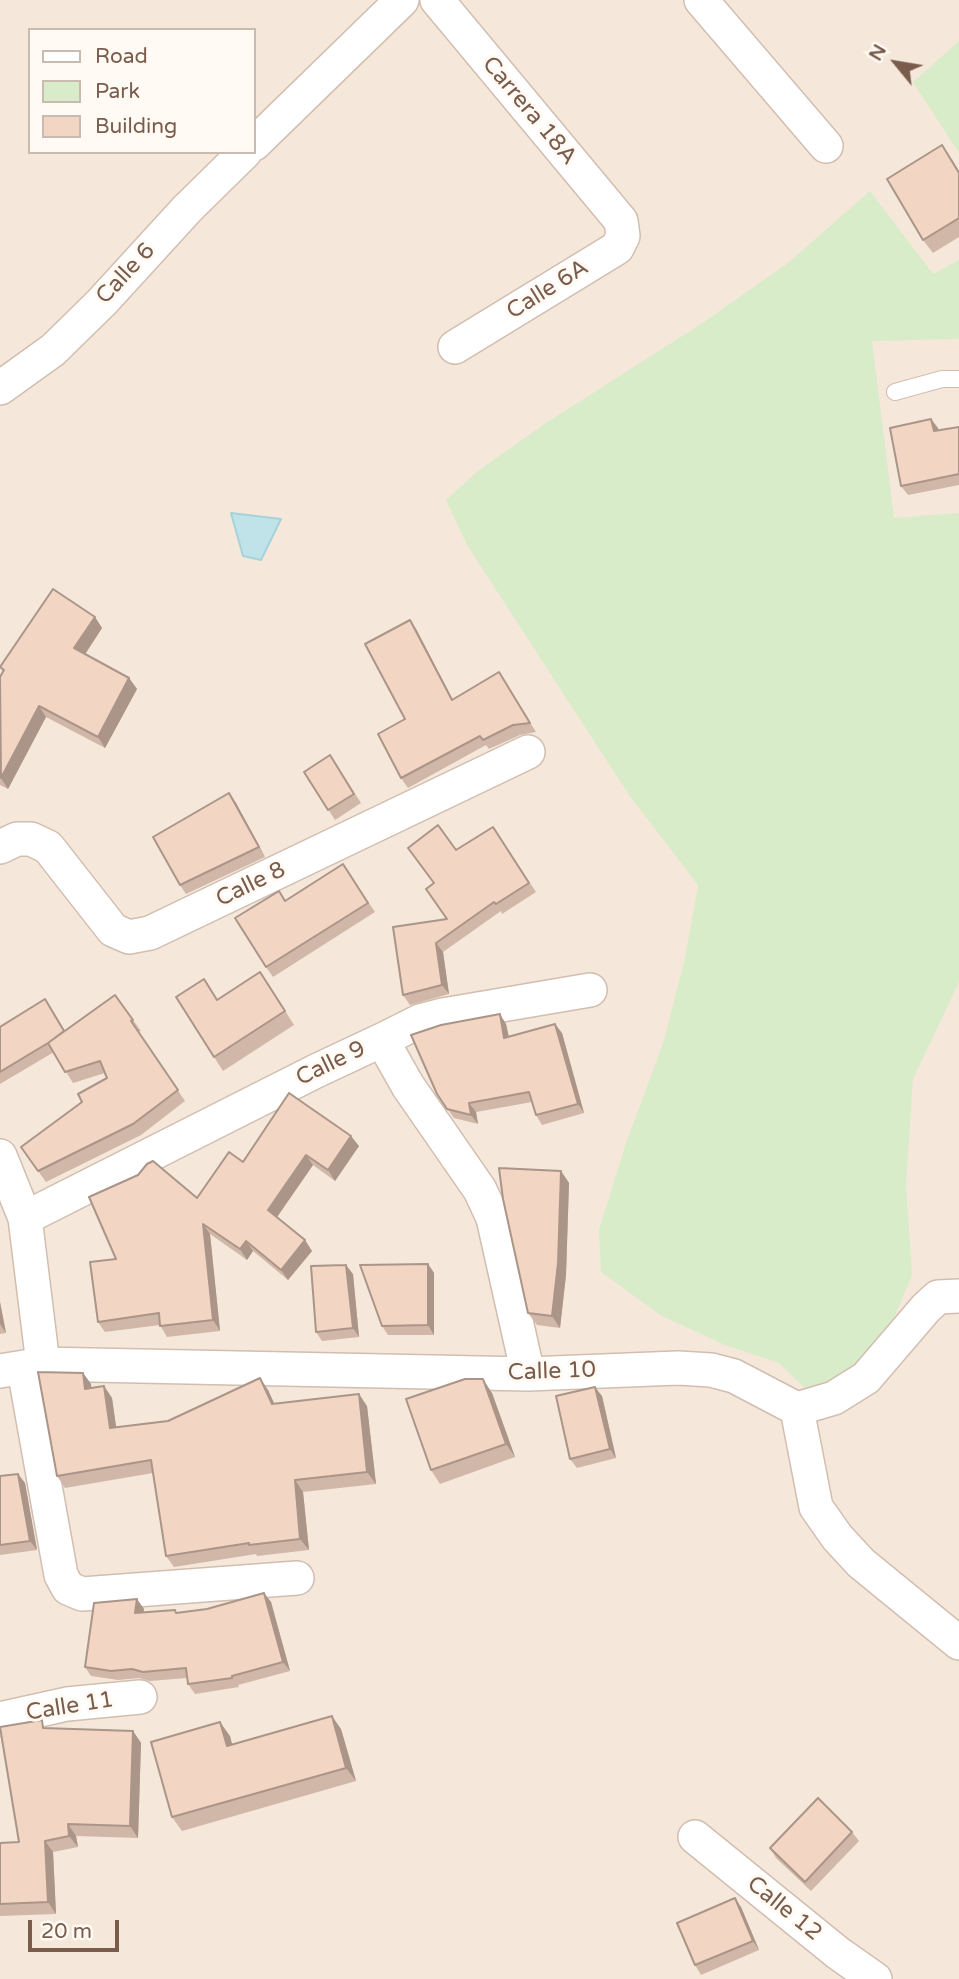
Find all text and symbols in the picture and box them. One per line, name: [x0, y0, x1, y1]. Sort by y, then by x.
legend: [28, 28, 256, 154]
north arrow: [861, 28, 931, 98]
text: N: [864, 40, 891, 65]
text: Road: [95, 44, 148, 69]
street label: Carrera 18A: [476, 51, 582, 171]
text: Park: [95, 79, 140, 104]
text: Building: [95, 114, 177, 139]
street label: Calle 6: [91, 238, 161, 310]
street label: Calle 6A: [502, 254, 594, 326]
street label: Calle 8: [212, 856, 290, 914]
street label: Calle 9: [292, 1035, 370, 1093]
street label: Calle 10: [507, 1357, 597, 1387]
street label: Calle 11: [24, 1686, 116, 1728]
street label: Calle 12: [741, 1871, 827, 1947]
scale bar: [32, 1906, 122, 1950]
text: 20 m: [41, 1919, 92, 1944]

